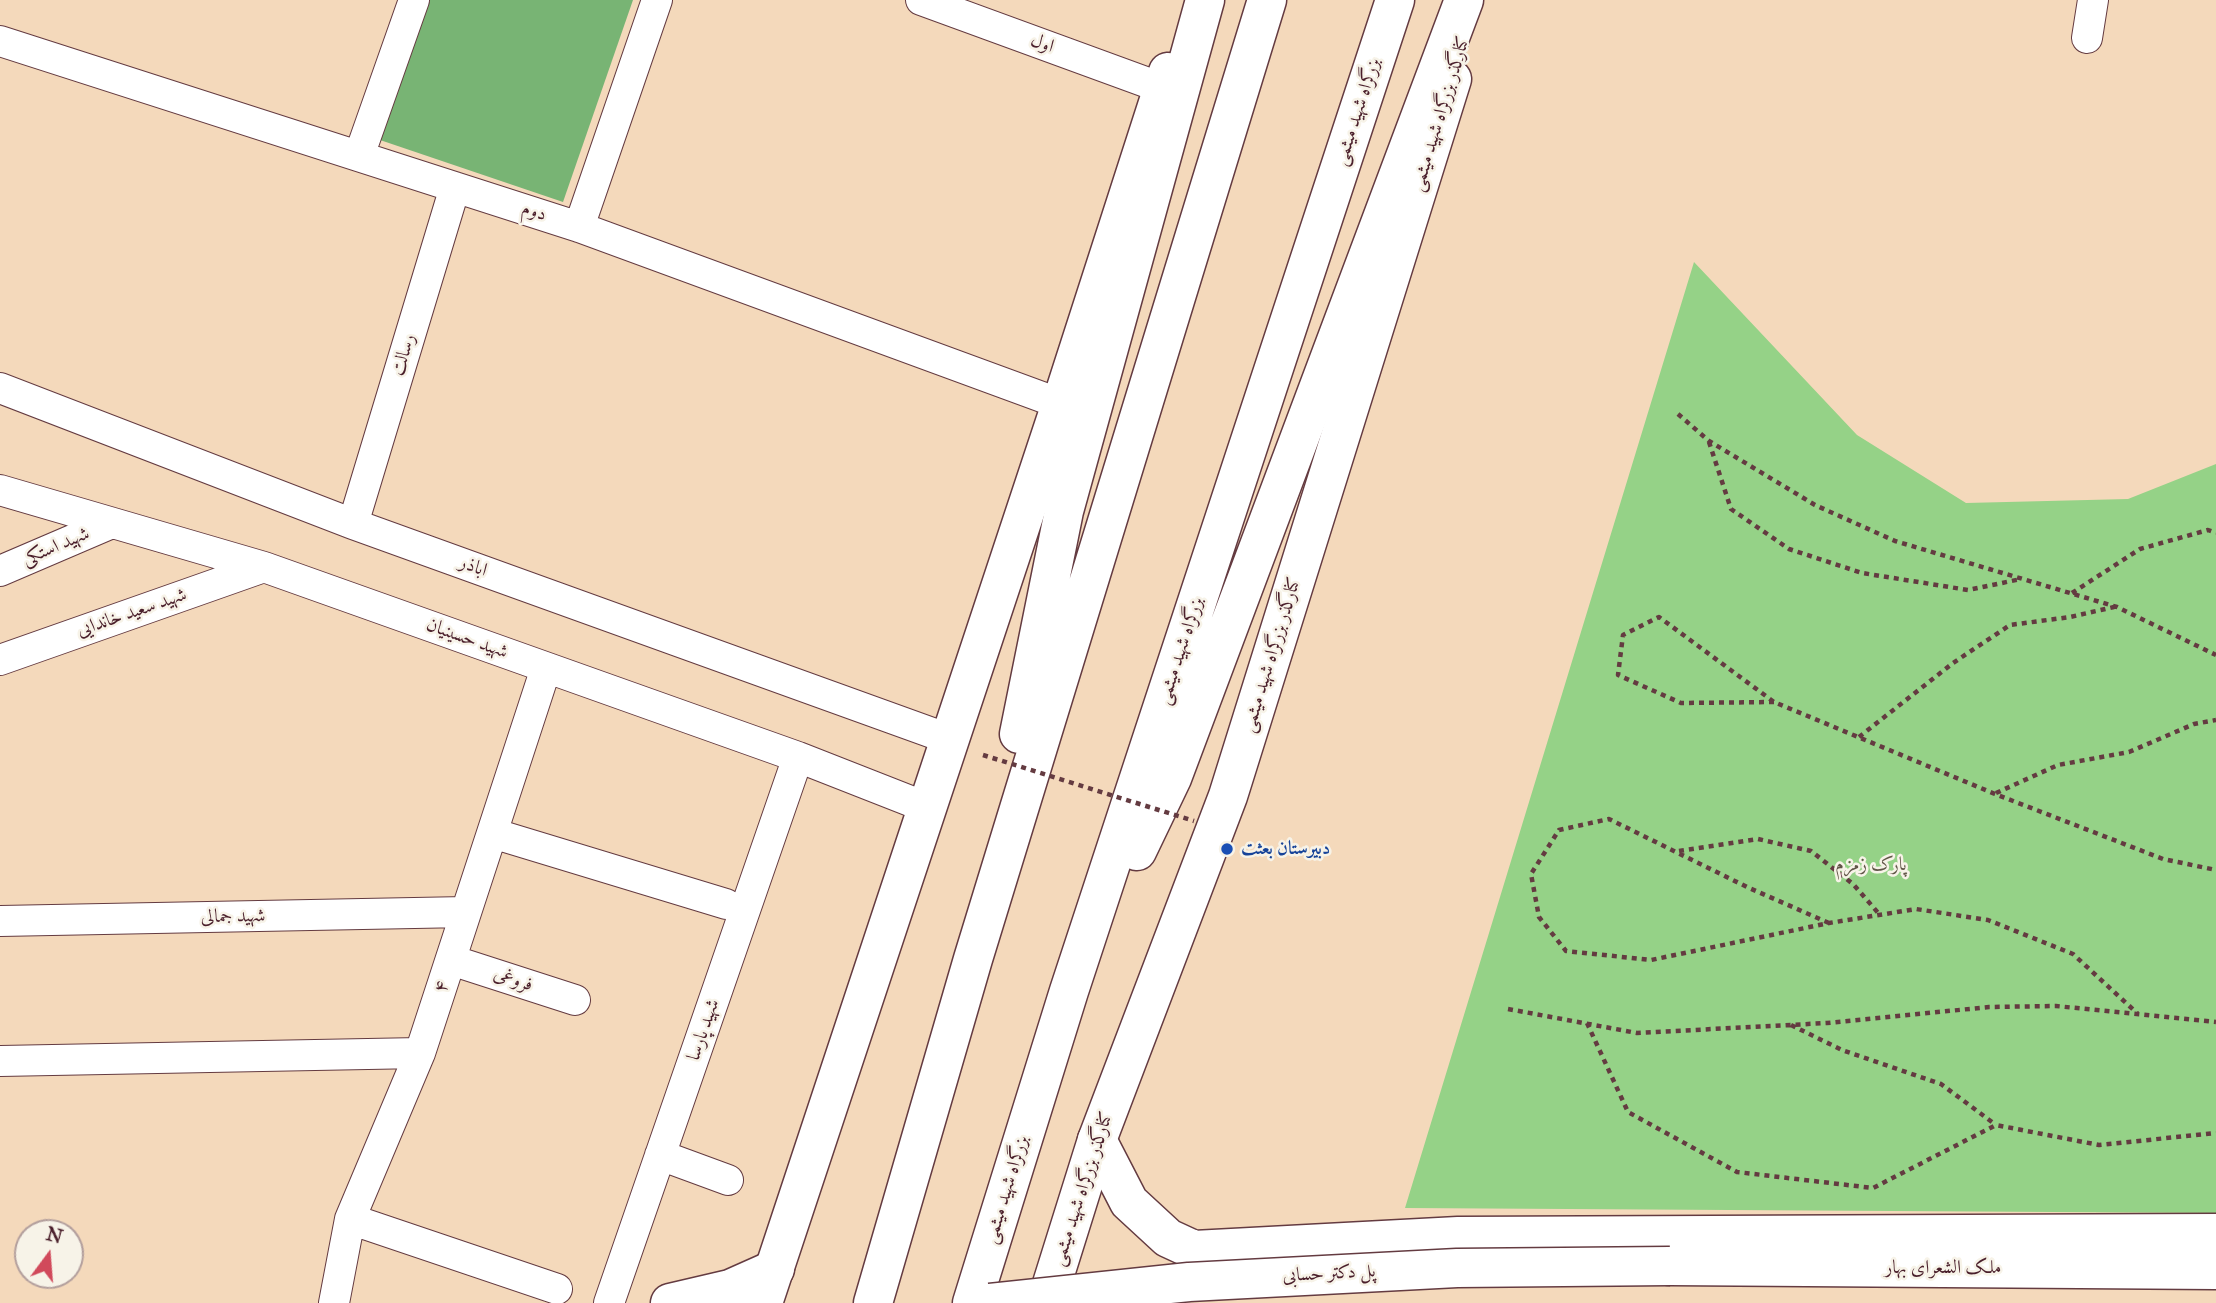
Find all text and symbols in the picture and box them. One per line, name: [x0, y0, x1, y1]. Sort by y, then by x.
street label: اول: [1027, 29, 1057, 59]
street label: کنارگذر بزرگراه شهید میثمی: [1407, 34, 1475, 194]
street label: بزرگراه شهید میثمی: [1330, 55, 1386, 169]
street label: دوم: [519, 197, 549, 227]
street label: رسالت: [387, 331, 421, 379]
street label: شهید استکی: [19, 523, 93, 571]
street label: اباذر: [456, 551, 490, 583]
street label: کنارگذر بزرگراه شهید میثمی: [1238, 575, 1306, 735]
street label: شهید سعید خاندایی: [74, 584, 190, 642]
street label: بزرگراه شهید میثمی: [1153, 594, 1209, 708]
street label: شهید حسینیان: [423, 614, 511, 664]
place label: دبیرستان بعثت: [1241, 838, 1330, 860]
marker: دبیرستان بعثت: [1219, 841, 1235, 857]
park label: پارک زمزم: [1835, 854, 1907, 876]
street label: شهید جمالی: [200, 905, 266, 929]
street label: فروغی: [490, 963, 536, 997]
street label: ۴: [429, 978, 455, 996]
street label: شهید پارسا: [683, 996, 725, 1064]
street label: کنارگذر بزرگراه شهید میثمی: [1047, 1109, 1119, 1269]
street label: بزرگراه شهید میثمی: [980, 1133, 1034, 1247]
north arrow: [14, 1219, 84, 1289]
text: N: [43, 1222, 65, 1249]
street label: ملک الشعرای بهار: [1885, 1257, 2001, 1279]
street label: پل دکتر حسابی: [1282, 1260, 1376, 1288]

